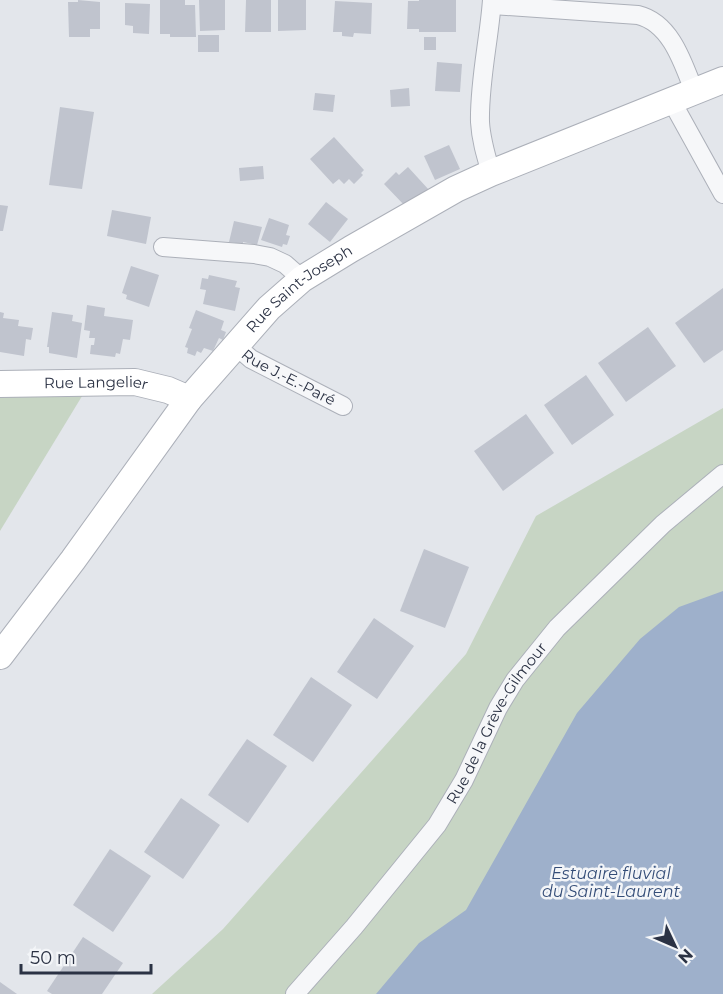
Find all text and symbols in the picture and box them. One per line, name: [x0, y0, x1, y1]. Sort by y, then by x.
street label: Rue Saint-Joseph: [242, 240, 356, 336]
street label: Rue J.-E.-Paré: [238, 345, 339, 410]
street label: Rue Langelier: [44, 372, 150, 394]
street label: Rue de la Grève-Gilmour: [442, 638, 551, 807]
water label: Estuaire fluvial du Saint-Laurent: [542, 864, 681, 901]
north arrow: [645, 916, 705, 976]
scale bar: [21, 937, 152, 975]
text: N: [674, 945, 697, 967]
text: 50 m: [30, 947, 76, 969]

